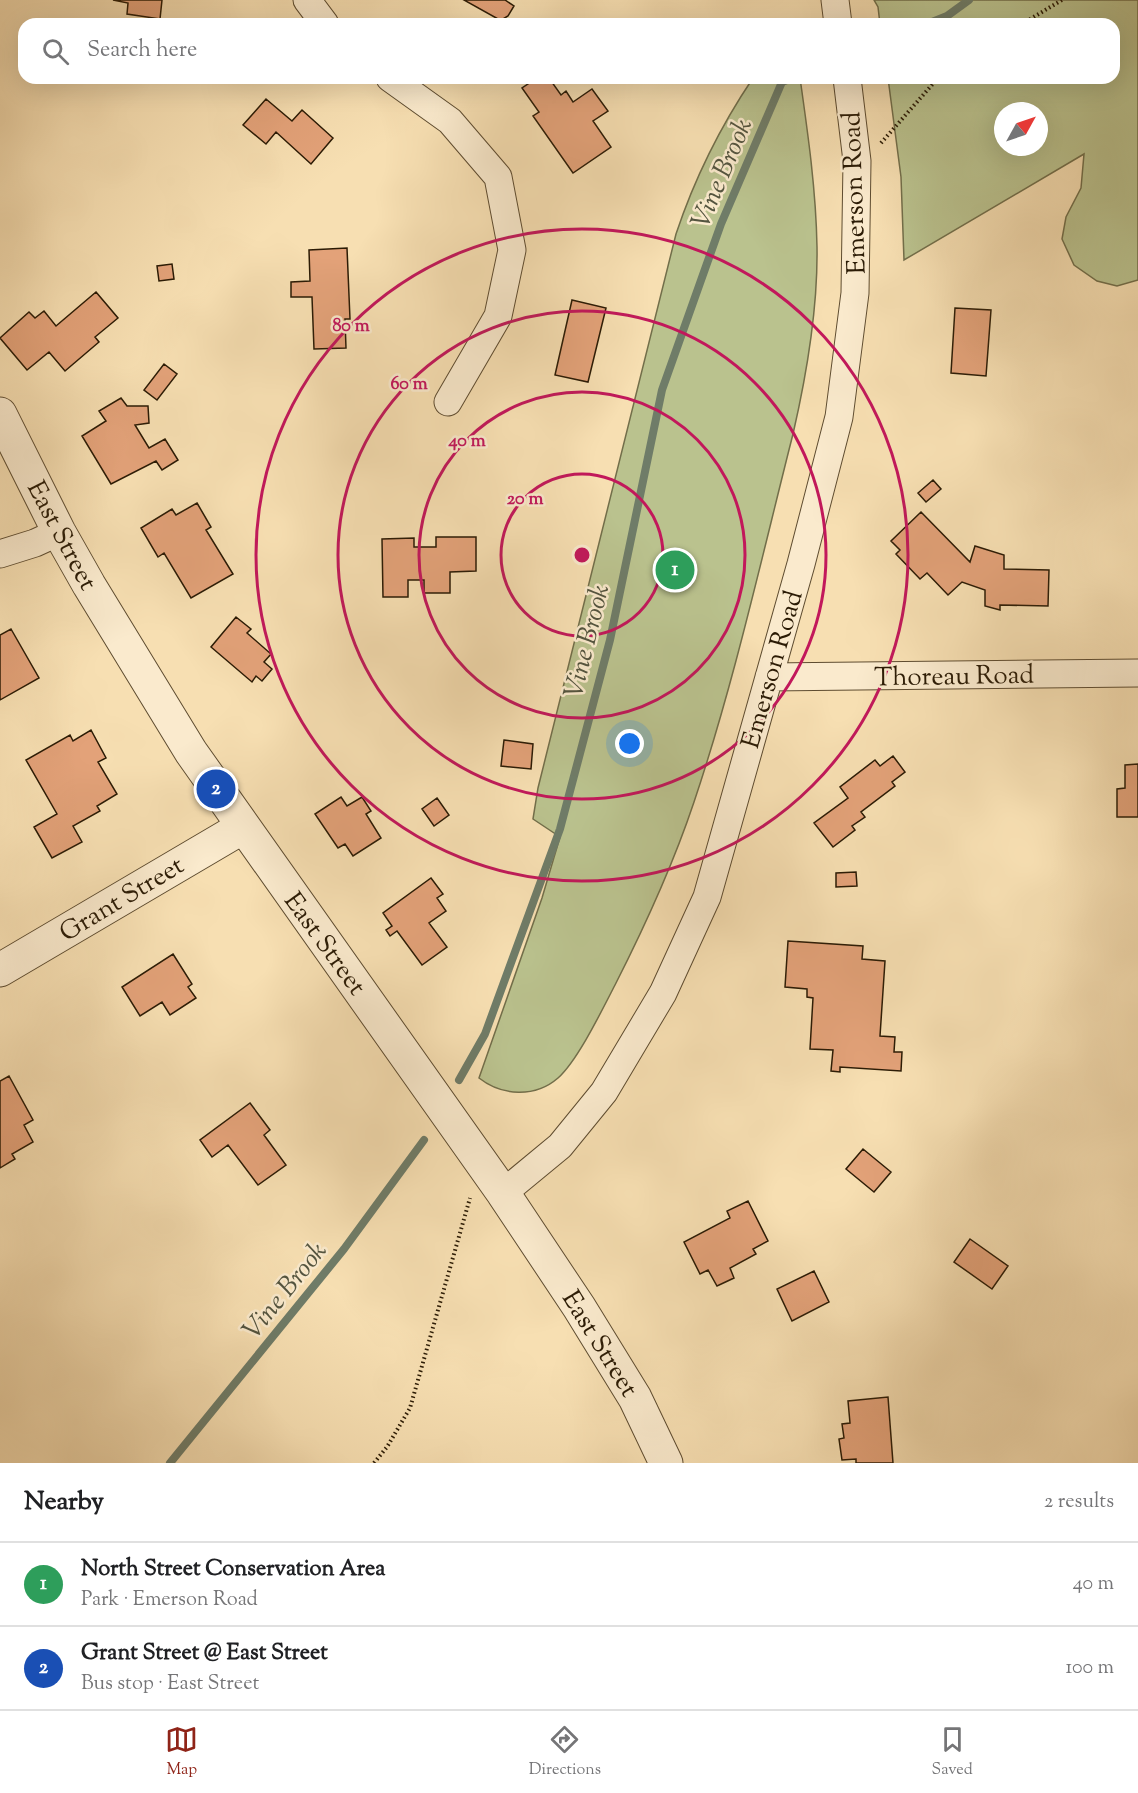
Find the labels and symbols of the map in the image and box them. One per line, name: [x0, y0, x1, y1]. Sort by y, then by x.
north arrow: [994, 102, 1048, 156]
street label: Emerson Road: [834, 111, 877, 275]
water label: Vine Brook: [683, 113, 764, 235]
text: 80 m: [332, 314, 370, 340]
text: 60 m: [390, 372, 428, 398]
text: 40 m: [447, 429, 486, 455]
street label: East Street: [16, 475, 105, 598]
text: 20 m: [507, 487, 543, 513]
centre of rings: [572, 545, 592, 565]
pin: 1: [656, 548, 694, 592]
water label: Vine Brook: [555, 581, 621, 703]
street label: Emerson Road: [733, 586, 814, 753]
street label: Thoreau Road: [874, 658, 1035, 697]
your location: [615, 729, 644, 758]
pin: 2: [196, 766, 236, 812]
street label: Grant Street: [53, 848, 192, 952]
street label: East Street: [274, 885, 374, 1004]
water label: Vine Brook: [234, 1234, 338, 1349]
street label: East Street: [552, 1284, 646, 1405]

